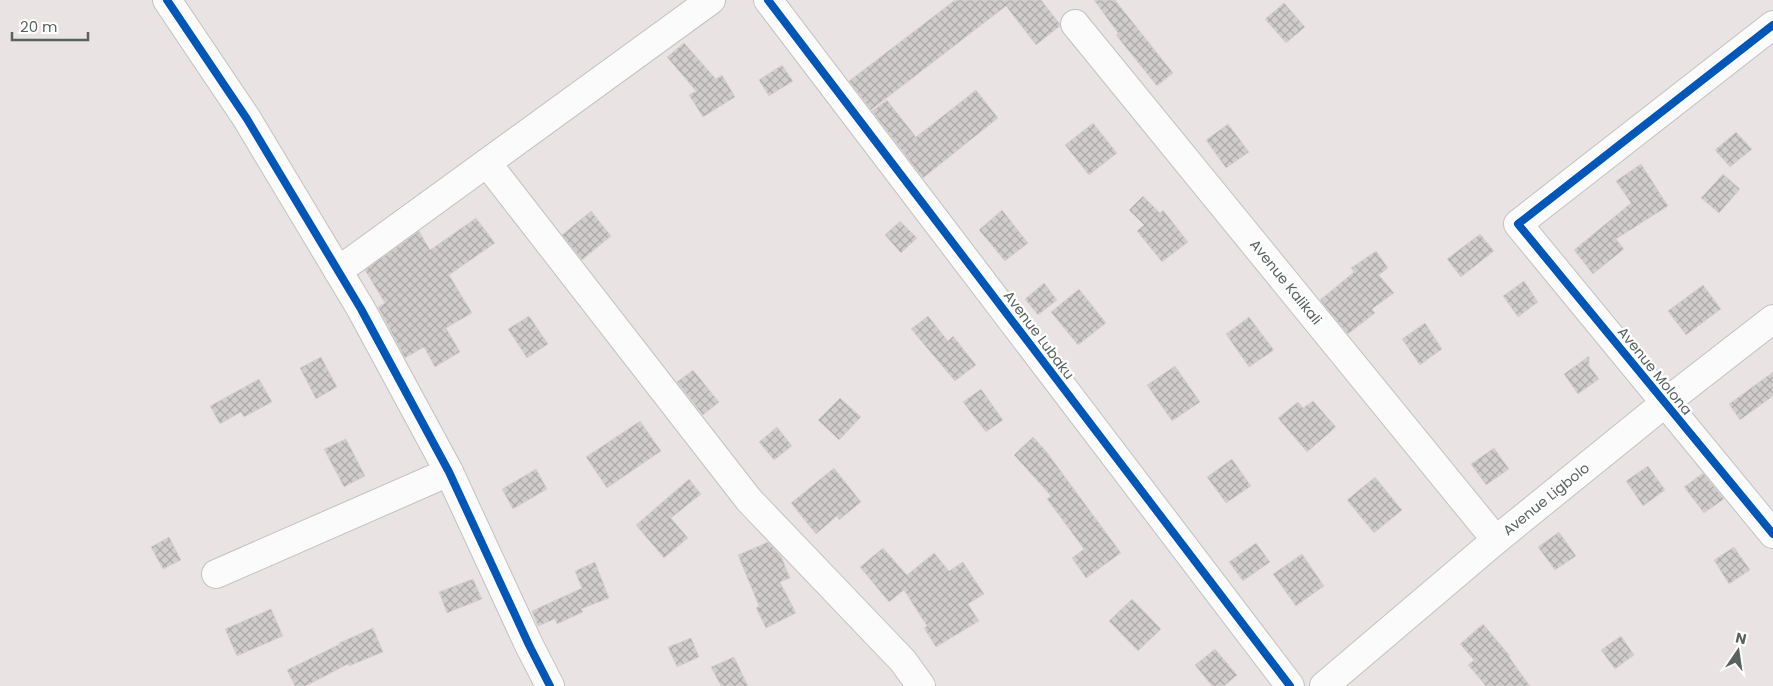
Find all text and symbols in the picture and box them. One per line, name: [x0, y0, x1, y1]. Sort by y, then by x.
scale bar: [12, 10, 89, 42]
text: 20 m: [20, 16, 58, 37]
street label: Avenue Kalikali: [1245, 235, 1327, 329]
street label: Avenue Lubaku: [999, 286, 1079, 384]
street label: Avenue Molona: [1613, 323, 1697, 419]
street label: Avenue Ligbolo: [1498, 458, 1594, 540]
north arrow: [1713, 626, 1763, 676]
text: N: [1734, 627, 1748, 649]

